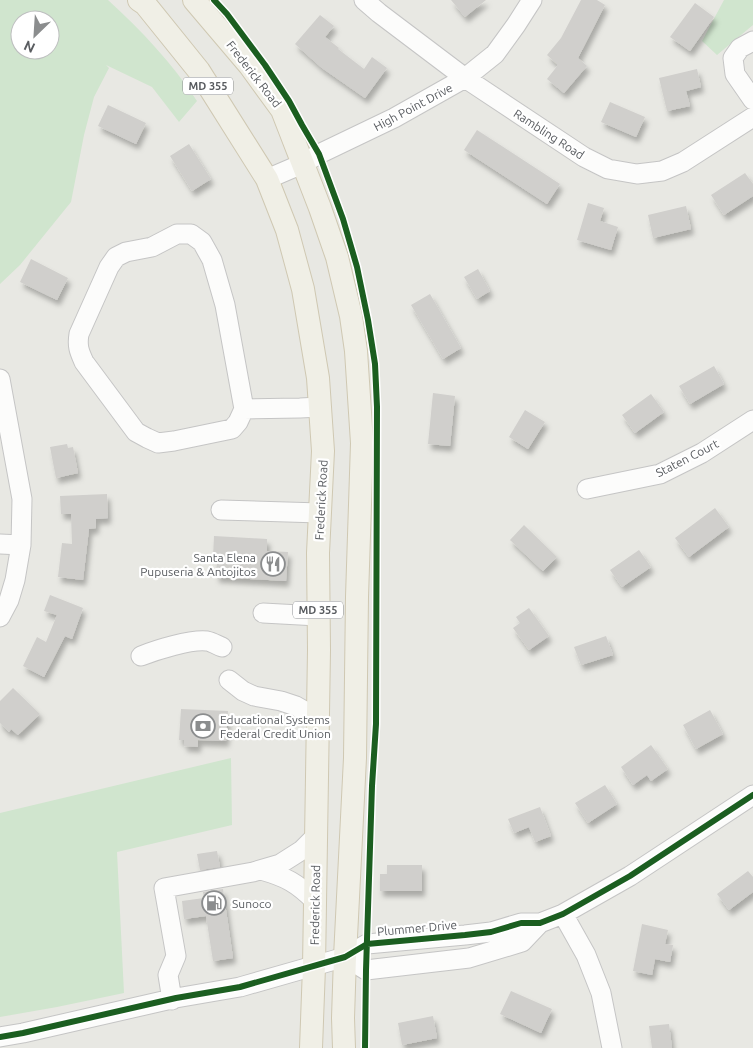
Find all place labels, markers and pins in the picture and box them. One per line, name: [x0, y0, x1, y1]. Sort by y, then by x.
place label: Santa Elena Pupuseria & Antojitos: [140, 551, 256, 578]
restaurant icon: Santa Elena Pupuseria & Antojitos: [260, 551, 286, 577]
bank icon: Educational Systems Federal Credit Union: [190, 713, 216, 739]
place label: Educational Systems Federal Credit Union: [220, 713, 331, 740]
fuel station icon: Sunoco: [201, 890, 227, 916]
place label: Sunoco: [232, 897, 272, 910]

